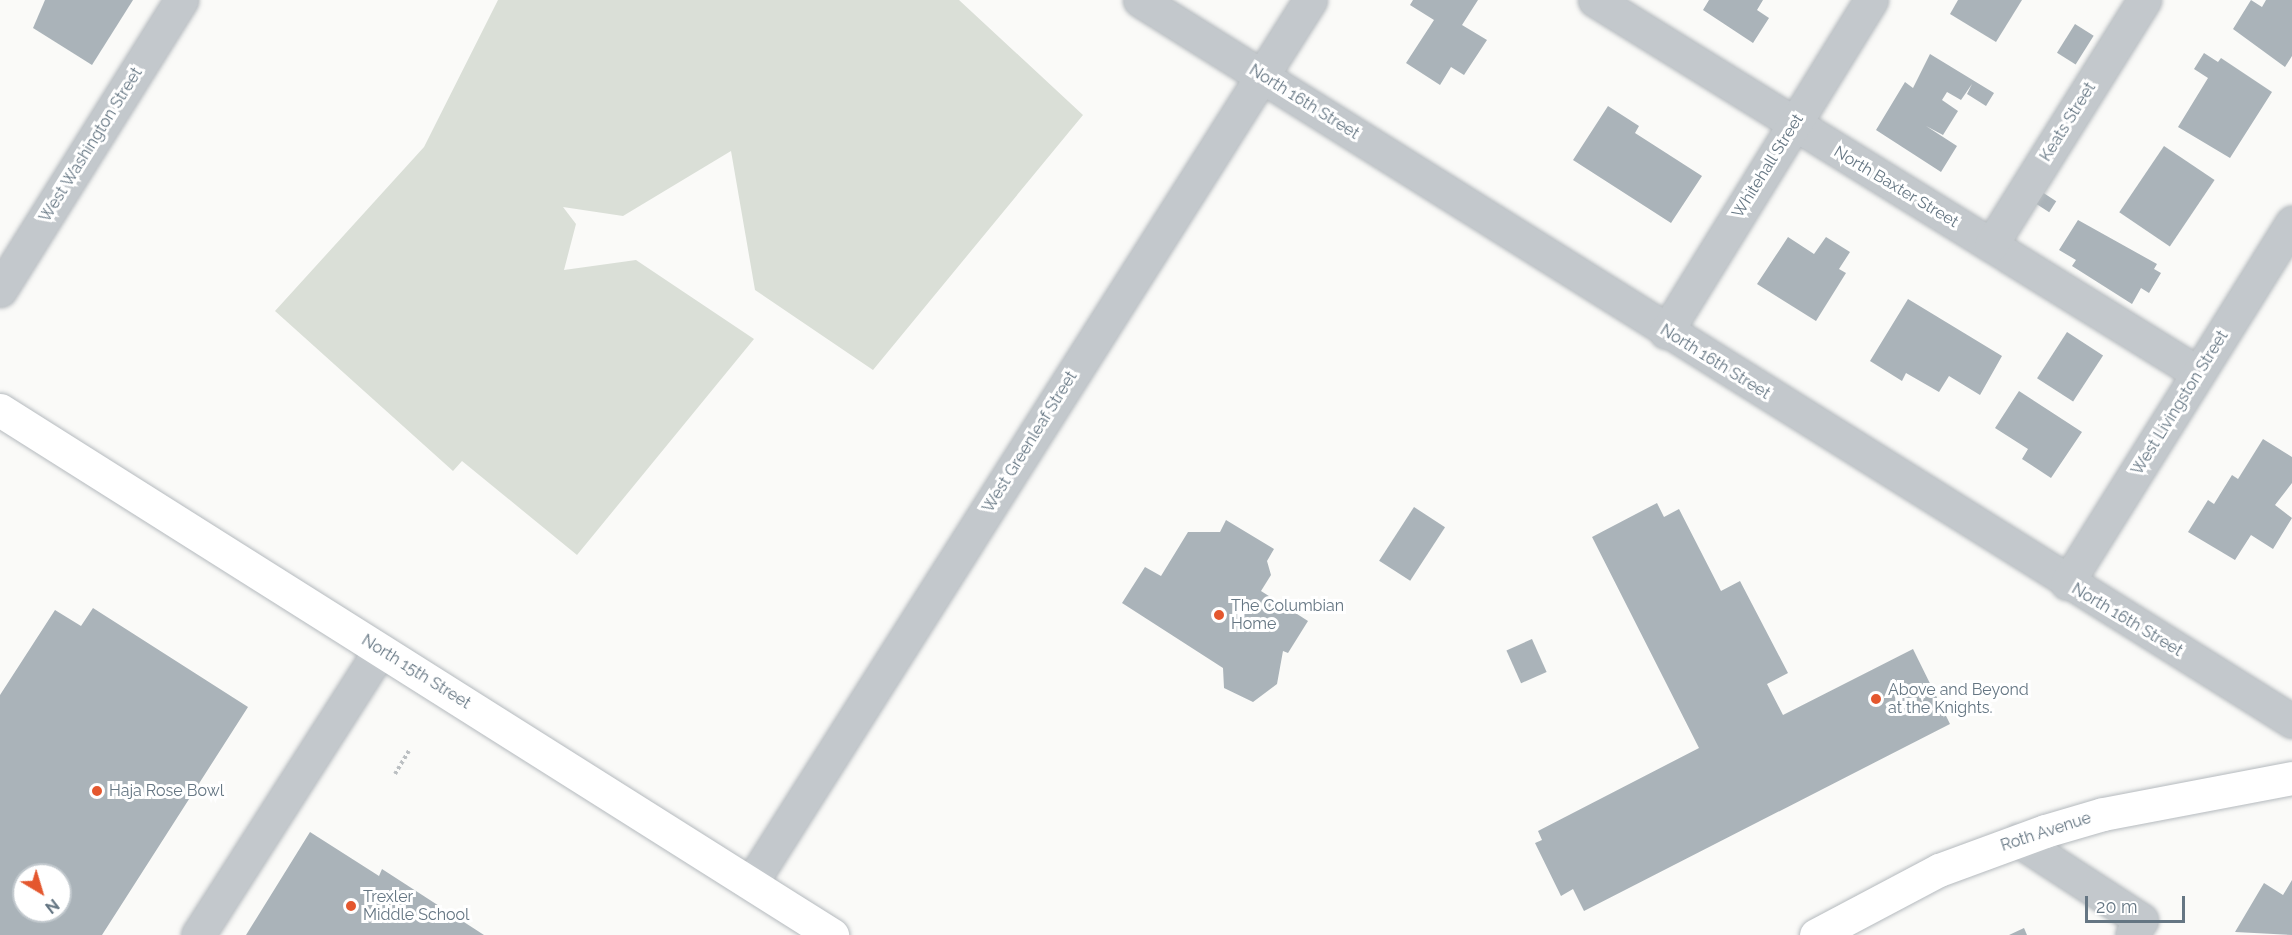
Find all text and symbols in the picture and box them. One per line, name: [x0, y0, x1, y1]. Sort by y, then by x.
street label: North 16th Street: [1246, 61, 1362, 143]
street label: West Washington Street: [35, 64, 147, 226]
street label: Keats Street: [2036, 79, 2100, 165]
street label: Whitehall Street: [1728, 110, 1808, 222]
street label: North Baxter Street: [1830, 142, 1962, 232]
street label: North 16th Street: [1657, 321, 1773, 403]
street label: West Livingston Street: [2128, 327, 2232, 479]
street label: West Greenleaf Street: [979, 368, 1081, 516]
street label: North 16th Street: [2068, 579, 2186, 661]
place label: The Columbian Home: [1231, 596, 1344, 634]
marker: The Columbian Home: [1212, 608, 1226, 622]
street label: North 15th Street: [358, 631, 474, 713]
place label: Above and Beyond at the Knights.: [1888, 680, 2029, 718]
marker: Above and Beyond at the Knights.: [1869, 692, 1883, 706]
place label: Haja Rose Bowl: [109, 781, 224, 801]
marker: Haja Rose Bowl: [90, 784, 104, 798]
street label: Roth Avenue: [1998, 808, 2094, 856]
north arrow: [12, 863, 72, 923]
scale bar: [2088, 884, 2188, 922]
place label: Trexler Middle School: [363, 887, 469, 925]
text: N: [41, 895, 63, 917]
text: 20 m: [2096, 896, 2138, 917]
marker: Trexler Middle School: [344, 899, 358, 913]

